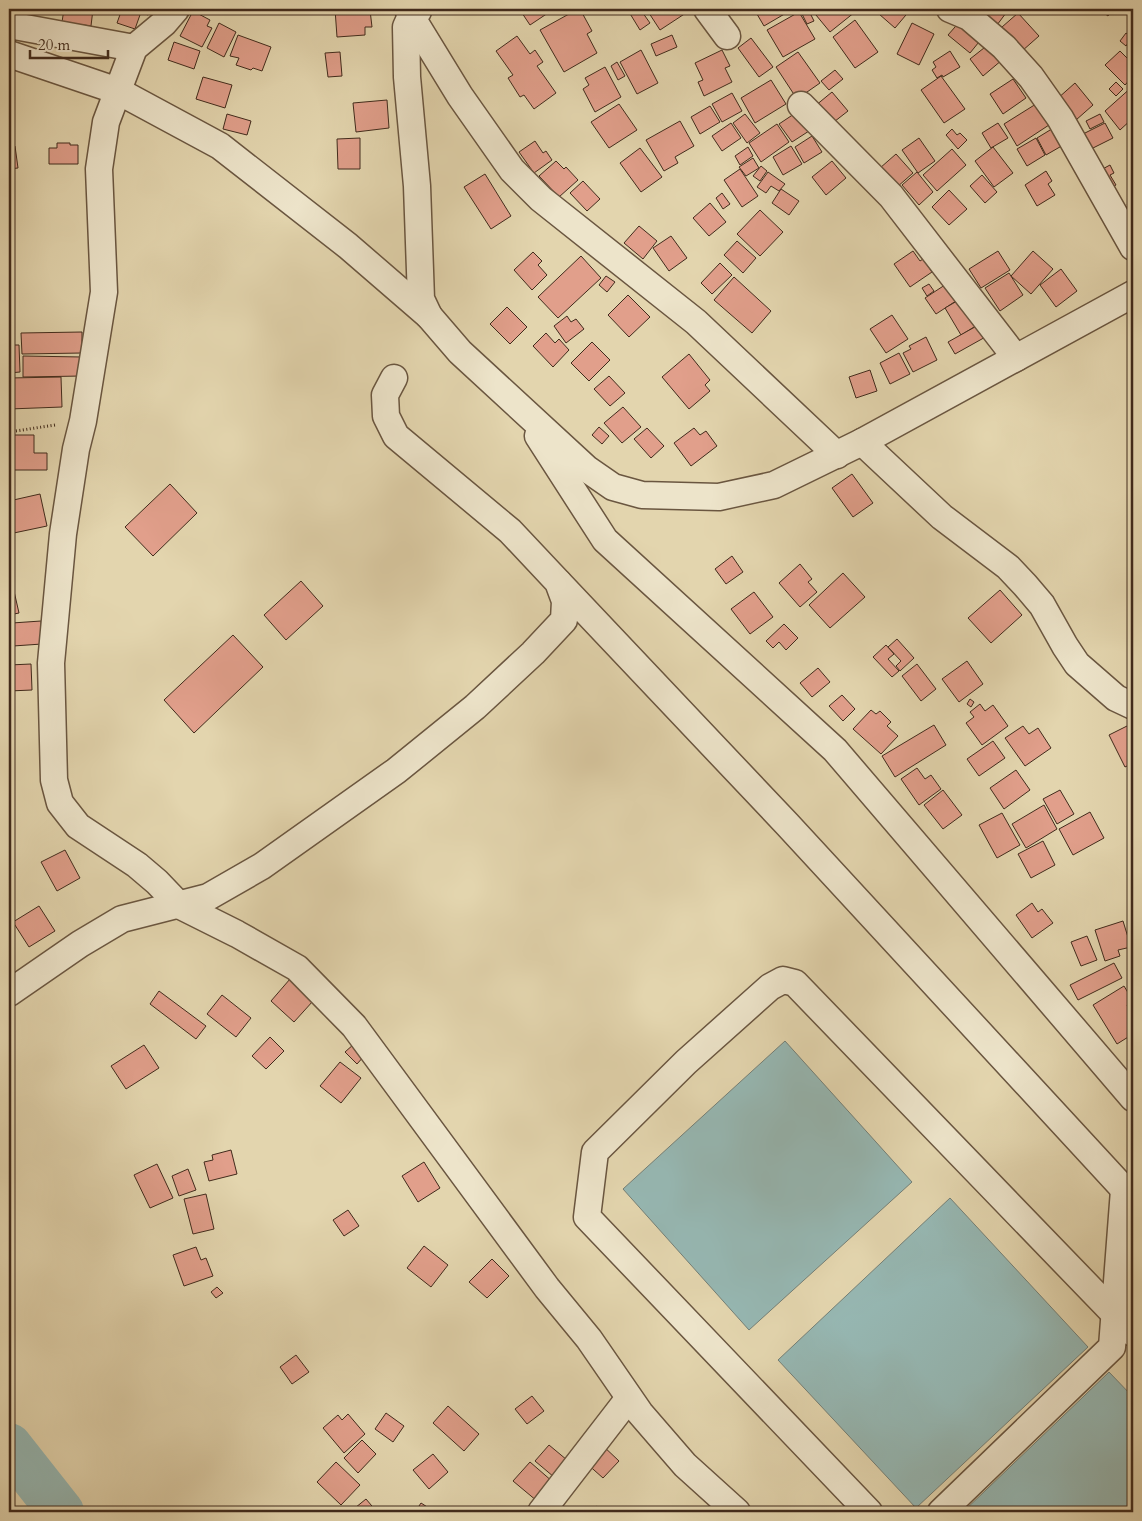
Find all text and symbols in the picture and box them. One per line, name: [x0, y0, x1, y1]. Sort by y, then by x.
scale bar: [30, 28, 108, 60]
text: 20 m: [38, 35, 70, 55]

